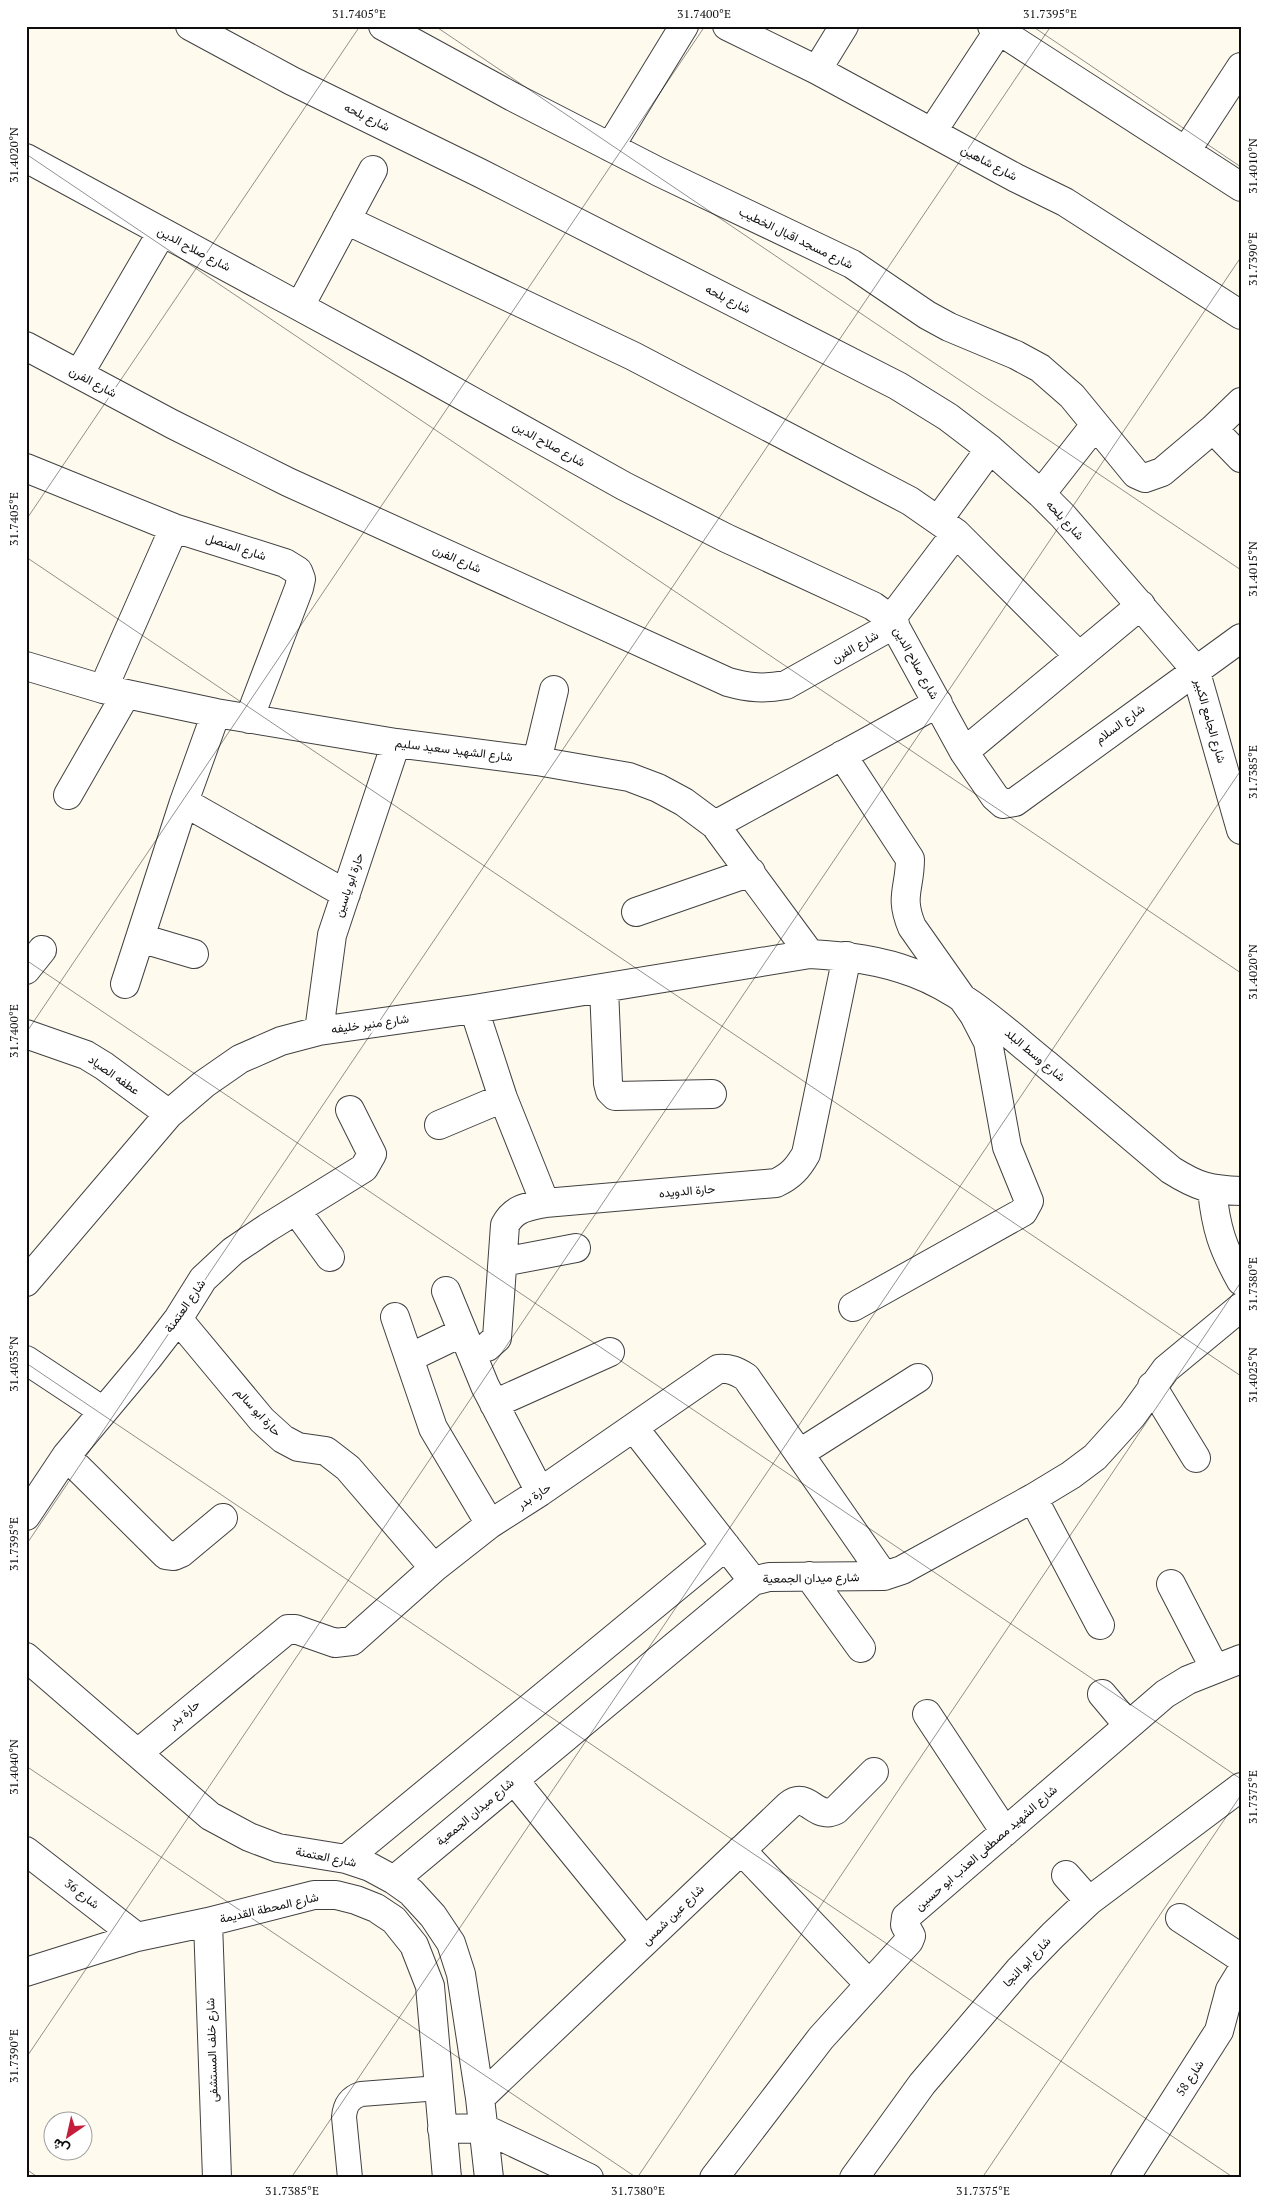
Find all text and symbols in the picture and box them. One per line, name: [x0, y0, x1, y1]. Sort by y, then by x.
text: 31.7405°E: [332, 6, 386, 21]
text: 31.7400°E: [677, 6, 731, 21]
text: 31.7395°E: [1023, 6, 1077, 21]
street label: شارع بلحه: [341, 99, 392, 136]
text: 31.4020°N: [6, 127, 21, 183]
text: 31.4010°N: [1245, 138, 1260, 194]
street label: شارع شاهين: [958, 142, 1020, 185]
street label: شارع مسجد اقبال الخطيب: [736, 203, 856, 274]
street label: شارع صلاح الدين: [154, 223, 233, 276]
text: 31.7390°E: [1245, 232, 1260, 286]
street label: شارع بلحه: [702, 281, 753, 318]
street label: شارع الفرن: [66, 363, 120, 402]
street label: شارع صلاح الدين: [509, 417, 588, 471]
text: 31.7405°E: [6, 492, 21, 546]
street label: شارع بلحه: [1042, 497, 1087, 544]
street label: شارع المنصل: [203, 530, 268, 565]
street label: شارع الفرن: [430, 541, 484, 578]
text: 31.4015°N: [1245, 541, 1260, 597]
street label: شارع صلاح الدين: [889, 624, 943, 703]
street label: شارع الفرن: [829, 627, 882, 668]
street label: شارع الجامع الكبير: [1189, 676, 1230, 765]
street label: شارع السلام: [1092, 701, 1149, 748]
street label: شارع الشهيد سعيد سليم: [394, 735, 514, 766]
text: 31.7385°E: [1245, 745, 1260, 799]
street label: حارة ابو ياسين: [330, 851, 368, 919]
text: 31.4020°N: [1245, 944, 1260, 1000]
text: 31.7400°E: [6, 1004, 21, 1058]
street label: شارع منير خليفه: [330, 1011, 410, 1038]
street label: شارع وسط البلد: [1001, 1025, 1069, 1086]
street label: عطفه الصياد: [86, 1051, 143, 1098]
street label: حارة الدويده: [658, 1181, 716, 1201]
text: 31.7380°E: [1245, 1257, 1260, 1311]
street label: شارع العتمنة: [161, 1276, 210, 1336]
text: 31.4035°N: [6, 1336, 21, 1392]
text: 31.4025°N: [1245, 1347, 1260, 1403]
street label: حارة ابو سالم: [231, 1384, 285, 1440]
street label: حارة بدر: [513, 1479, 554, 1513]
text: 31.7395°E: [6, 1517, 21, 1571]
street label: شارع ميدان الجمعية: [762, 1569, 860, 1588]
street label: حارة بدر: [164, 1696, 203, 1733]
text: 31.4040°N: [6, 1739, 21, 1795]
text: 31.7375°E: [1245, 1770, 1260, 1824]
street label: شارع ميدان الجمعية: [433, 1775, 518, 1850]
street label: شارع الشهيد مصطفى العذب ابو حسين: [911, 1782, 1061, 1915]
street label: شارع العتمنة: [294, 1843, 358, 1872]
street label: شارع 36: [61, 1875, 103, 1913]
street label: شارع عين شمس: [638, 1881, 708, 1950]
street label: شارع المحطة القديمة: [218, 1889, 320, 1928]
street label: شارع ابو النجا: [1000, 1933, 1055, 1991]
street label: شارع خلف المستشفى: [202, 1998, 223, 2102]
text: 31.7390°E: [6, 2029, 21, 2083]
street label: شارع 58: [1172, 2057, 1208, 2100]
north arrow: [42, 2112, 92, 2162]
text: ش: [48, 2135, 73, 2160]
text: 31.7385°E: [265, 2183, 319, 2198]
text: 31.7380°E: [611, 2183, 665, 2198]
text: 31.7375°E: [956, 2183, 1010, 2198]

